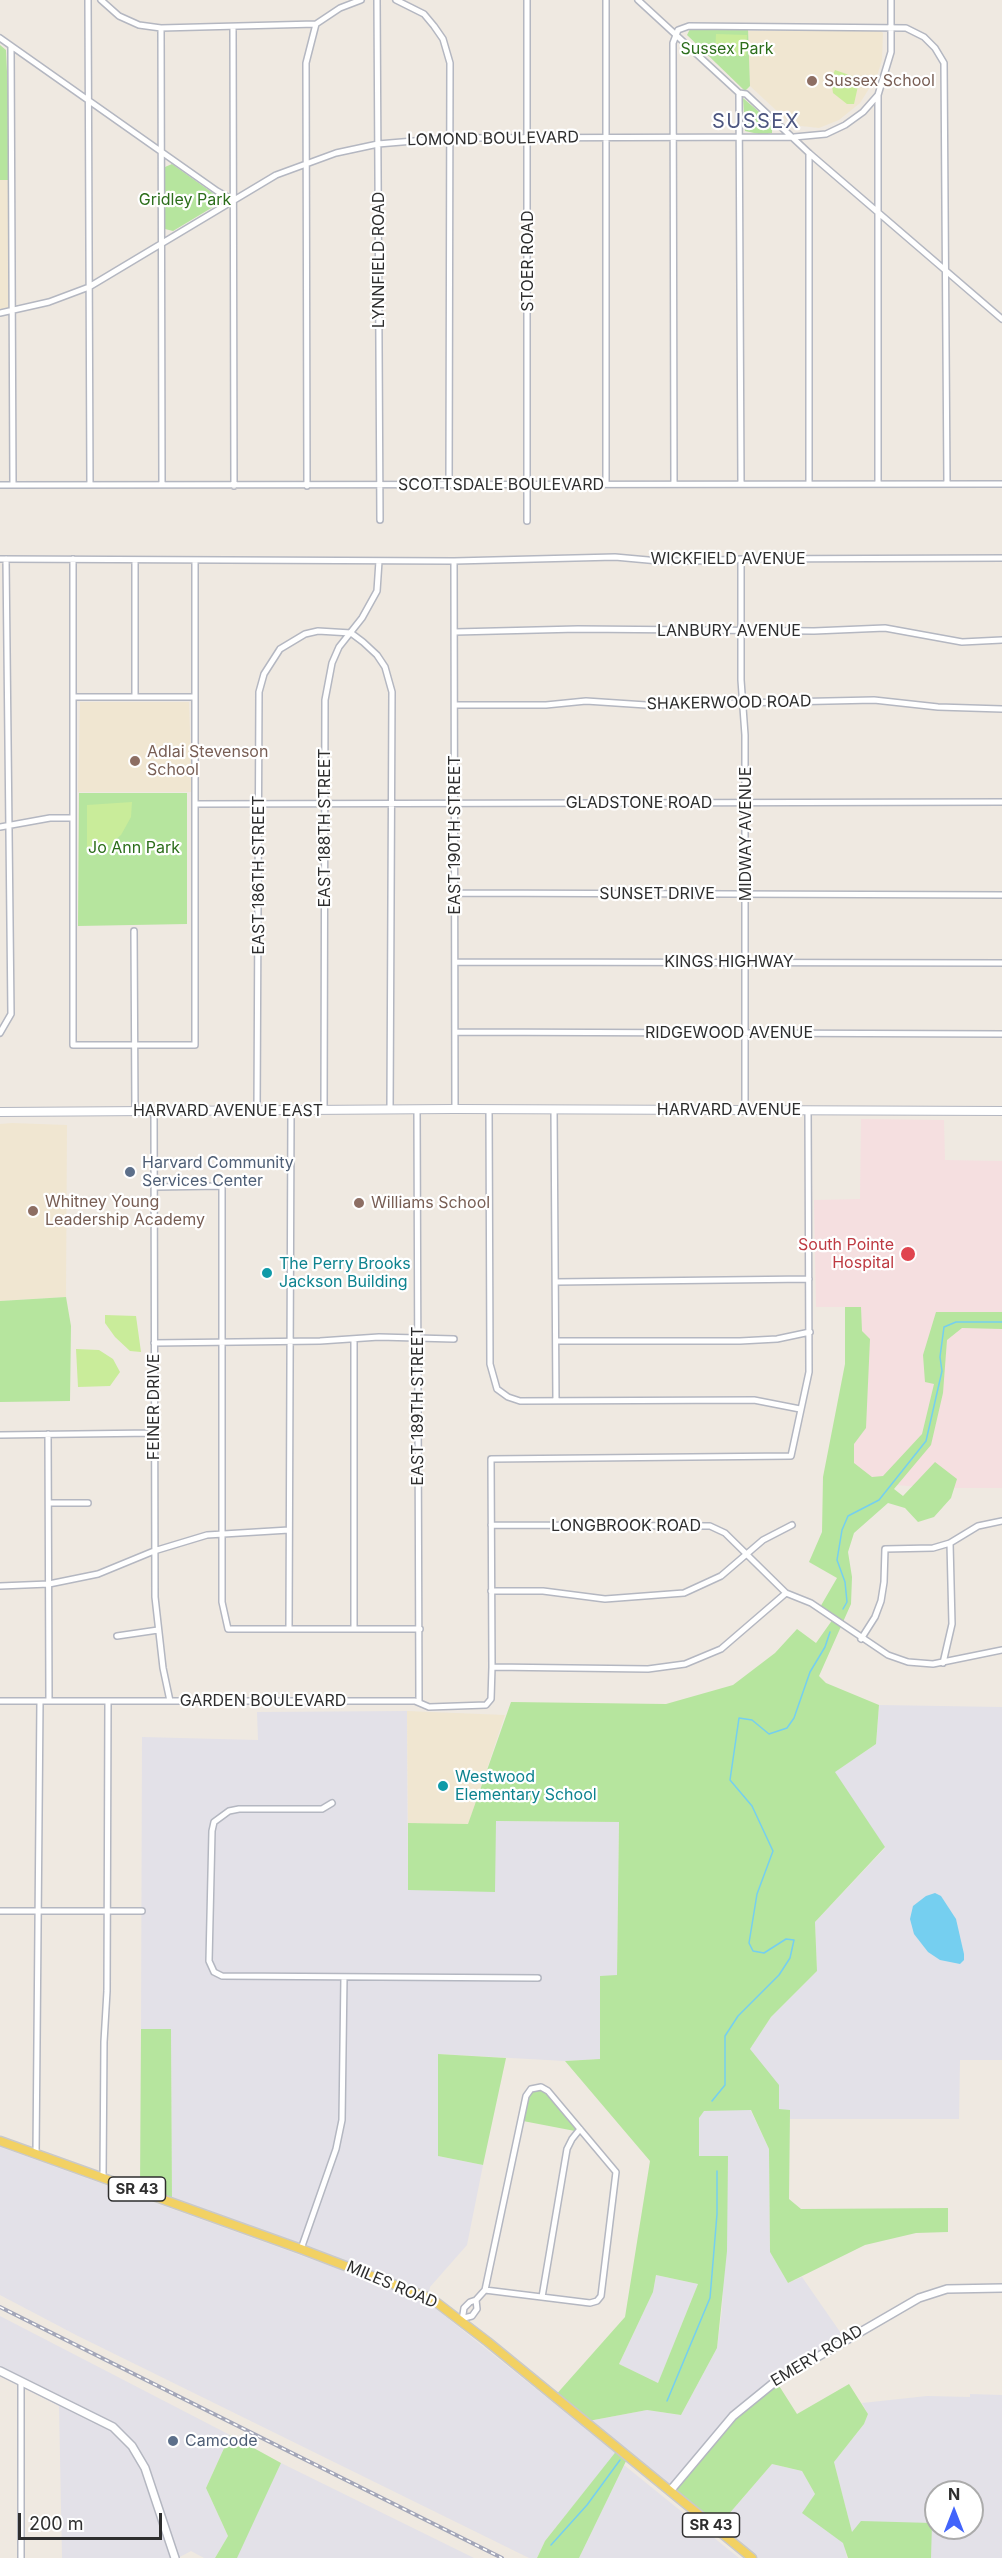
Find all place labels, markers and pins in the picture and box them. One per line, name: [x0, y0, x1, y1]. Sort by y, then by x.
place label: Sussex School: [824, 71, 935, 91]
marker: Sussex School: [805, 74, 819, 88]
place label: Adlai Stevenson School: [147, 742, 268, 780]
marker: Adlai Stevenson School: [128, 754, 142, 768]
place label: Harvard Community Services Center: [142, 1153, 294, 1191]
marker: Harvard Community Services Center: [123, 1165, 137, 1179]
place label: Whitney Young Leadership Academy: [45, 1192, 205, 1230]
place label: Williams School: [371, 1193, 490, 1213]
marker: Williams School: [352, 1196, 366, 1210]
marker: Whitney Young Leadership Academy: [26, 1204, 40, 1218]
place label: South Pointe Hospital: [798, 1235, 894, 1273]
marker: South Pointe Hospital: [899, 1245, 917, 1263]
place label: The Perry Brooks Jackson Building: [279, 1254, 411, 1292]
marker: The Perry Brooks Jackson Building: [260, 1266, 274, 1280]
place label: Westwood Elementary School: [455, 1767, 597, 1805]
marker: Westwood Elementary School: [436, 1779, 450, 1793]
place label: Camcode: [185, 2431, 258, 2451]
marker: Camcode: [166, 2434, 180, 2448]

